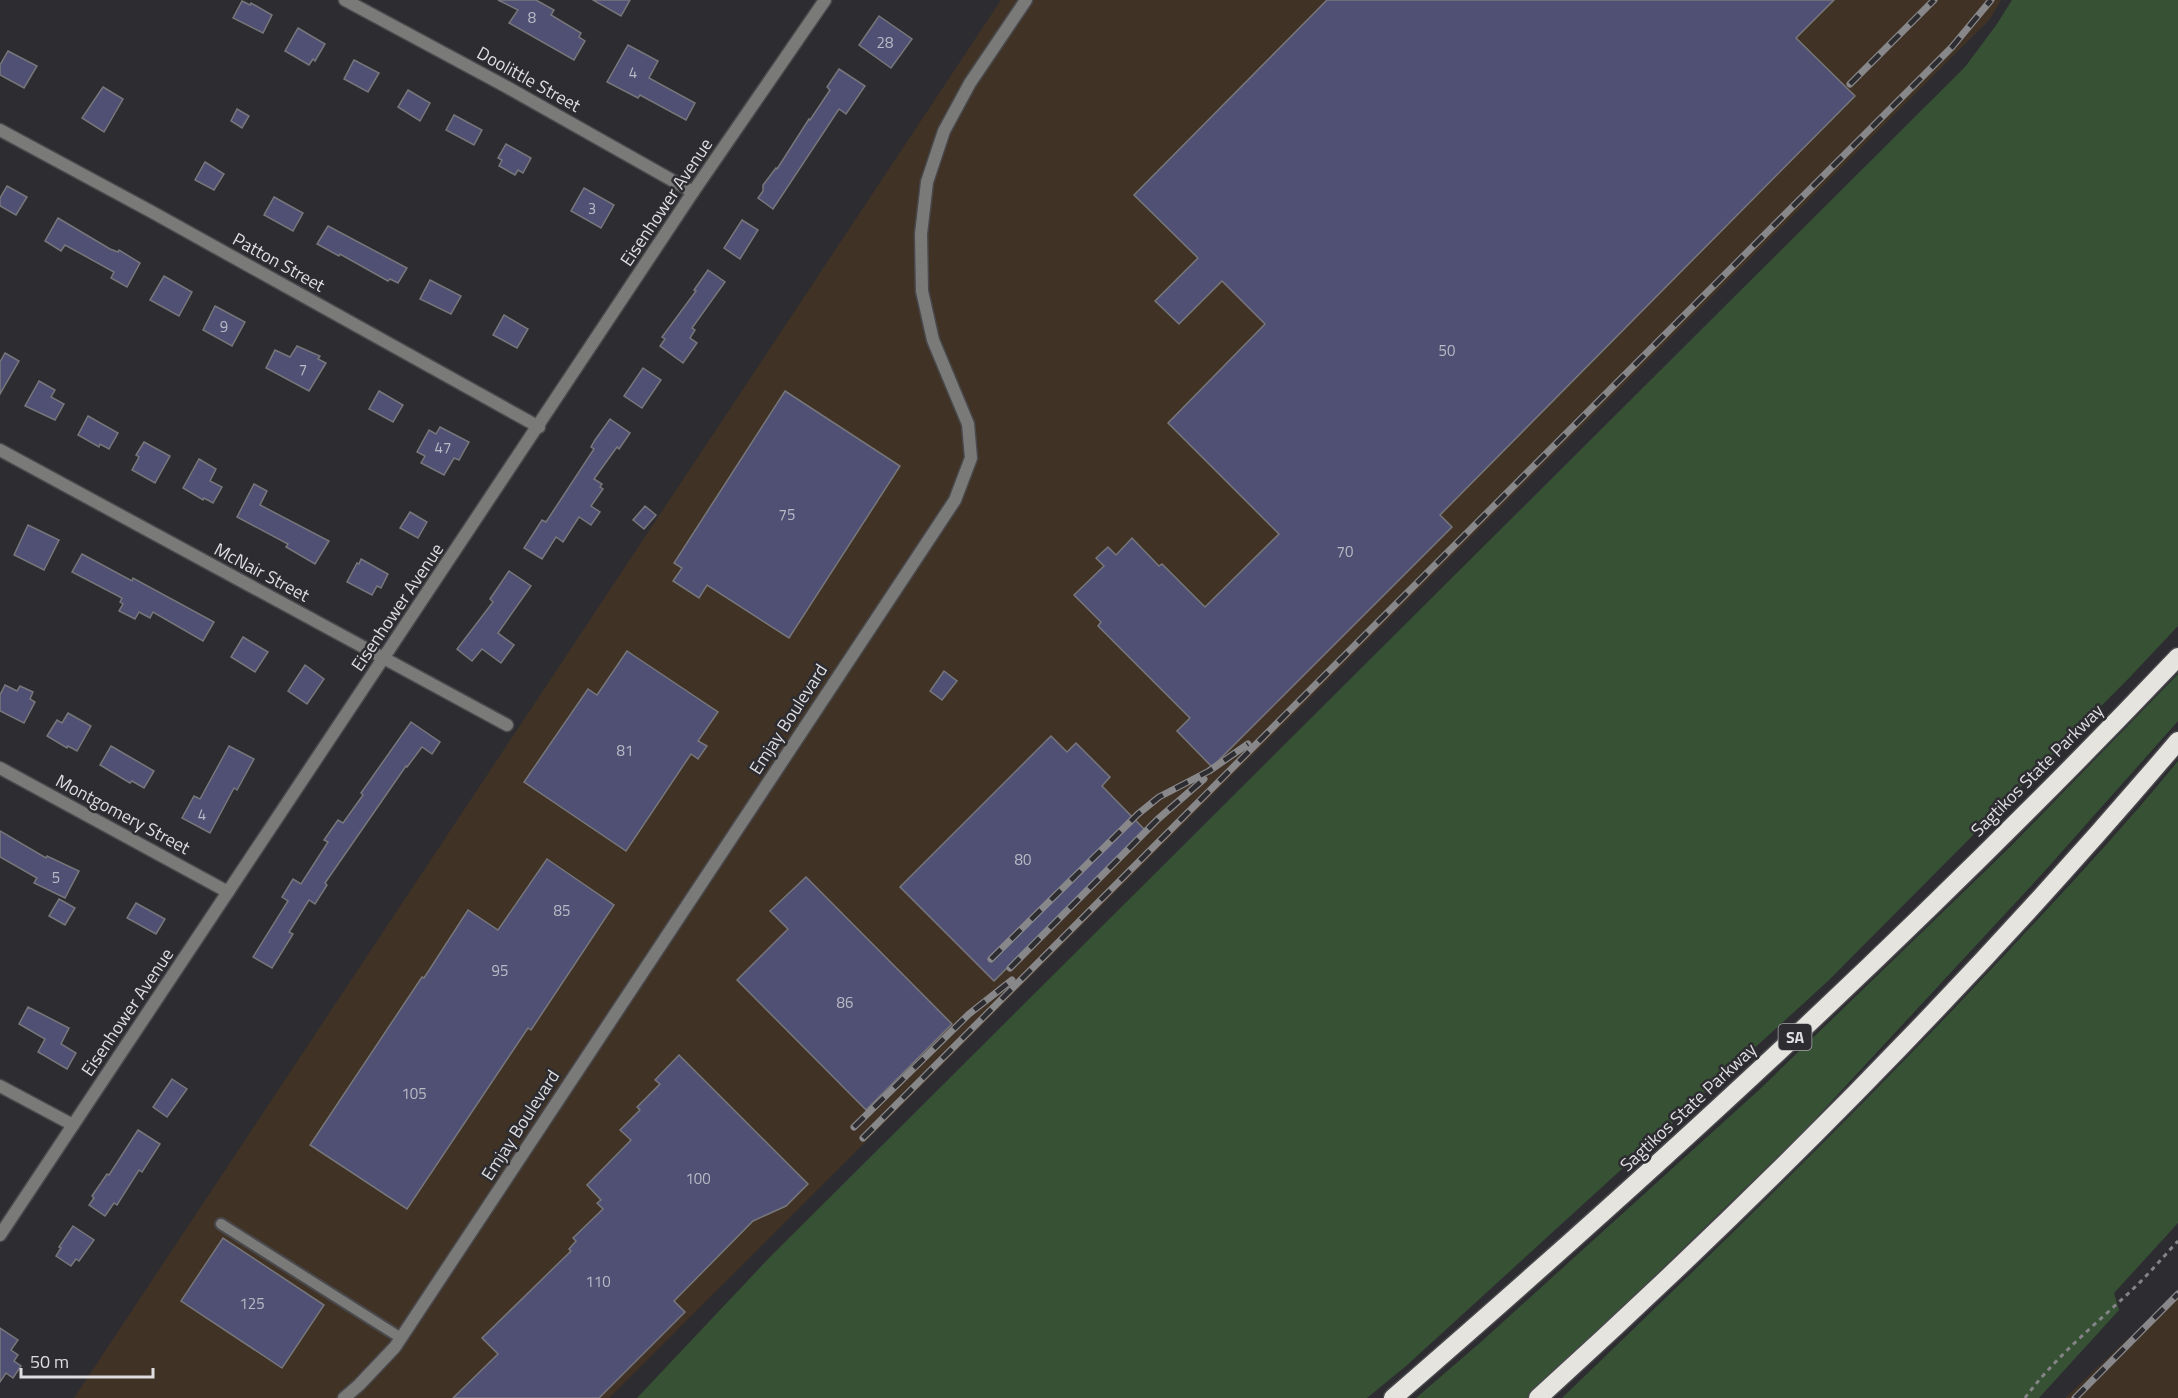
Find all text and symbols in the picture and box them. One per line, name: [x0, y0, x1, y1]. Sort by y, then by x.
house number: 8: [528, 6, 536, 29]
house number: 28: [877, 31, 893, 54]
street label: Doolittle Street: [472, 39, 586, 119]
house number: 4: [629, 61, 637, 84]
street label: Eisenhower Avenue: [613, 133, 719, 271]
house number: 3: [588, 197, 596, 220]
street label: Patton Street: [228, 226, 331, 299]
house number: 9: [220, 315, 228, 338]
house number: 50: [1439, 339, 1455, 362]
house number: 7: [299, 358, 307, 381]
house number: 47: [435, 436, 451, 459]
house number: 75: [779, 503, 795, 526]
street label: McNair Street: [209, 536, 315, 609]
street label: Eisenhower Avenue: [344, 538, 450, 676]
house number: 70: [1337, 540, 1353, 563]
street label: Emjay Boulevard: [742, 658, 834, 780]
street label: Sagtikos State Parkway: [1964, 697, 2110, 843]
house number: 81: [617, 739, 633, 762]
street label: Montgomery Street: [51, 767, 196, 861]
house number: 4: [198, 803, 206, 826]
house number: 80: [1015, 848, 1031, 871]
house number: 5: [52, 866, 60, 889]
house number: 85: [554, 899, 570, 922]
street label: Eisenhower Avenue: [74, 943, 180, 1081]
house number: 95: [492, 959, 508, 982]
house number: 86: [837, 991, 853, 1014]
road number: SA: [1778, 1024, 1812, 1050]
street label: Sagtikos State Parkway: [1614, 1036, 1763, 1178]
street label: Emjay Boulevard: [474, 1064, 566, 1186]
house number: 105: [401, 1082, 427, 1105]
house number: 100: [685, 1167, 711, 1190]
house number: 110: [585, 1270, 611, 1293]
house number: 125: [239, 1292, 265, 1315]
scale bar: [21, 1341, 153, 1379]
text: 50 m: [30, 1348, 69, 1375]

